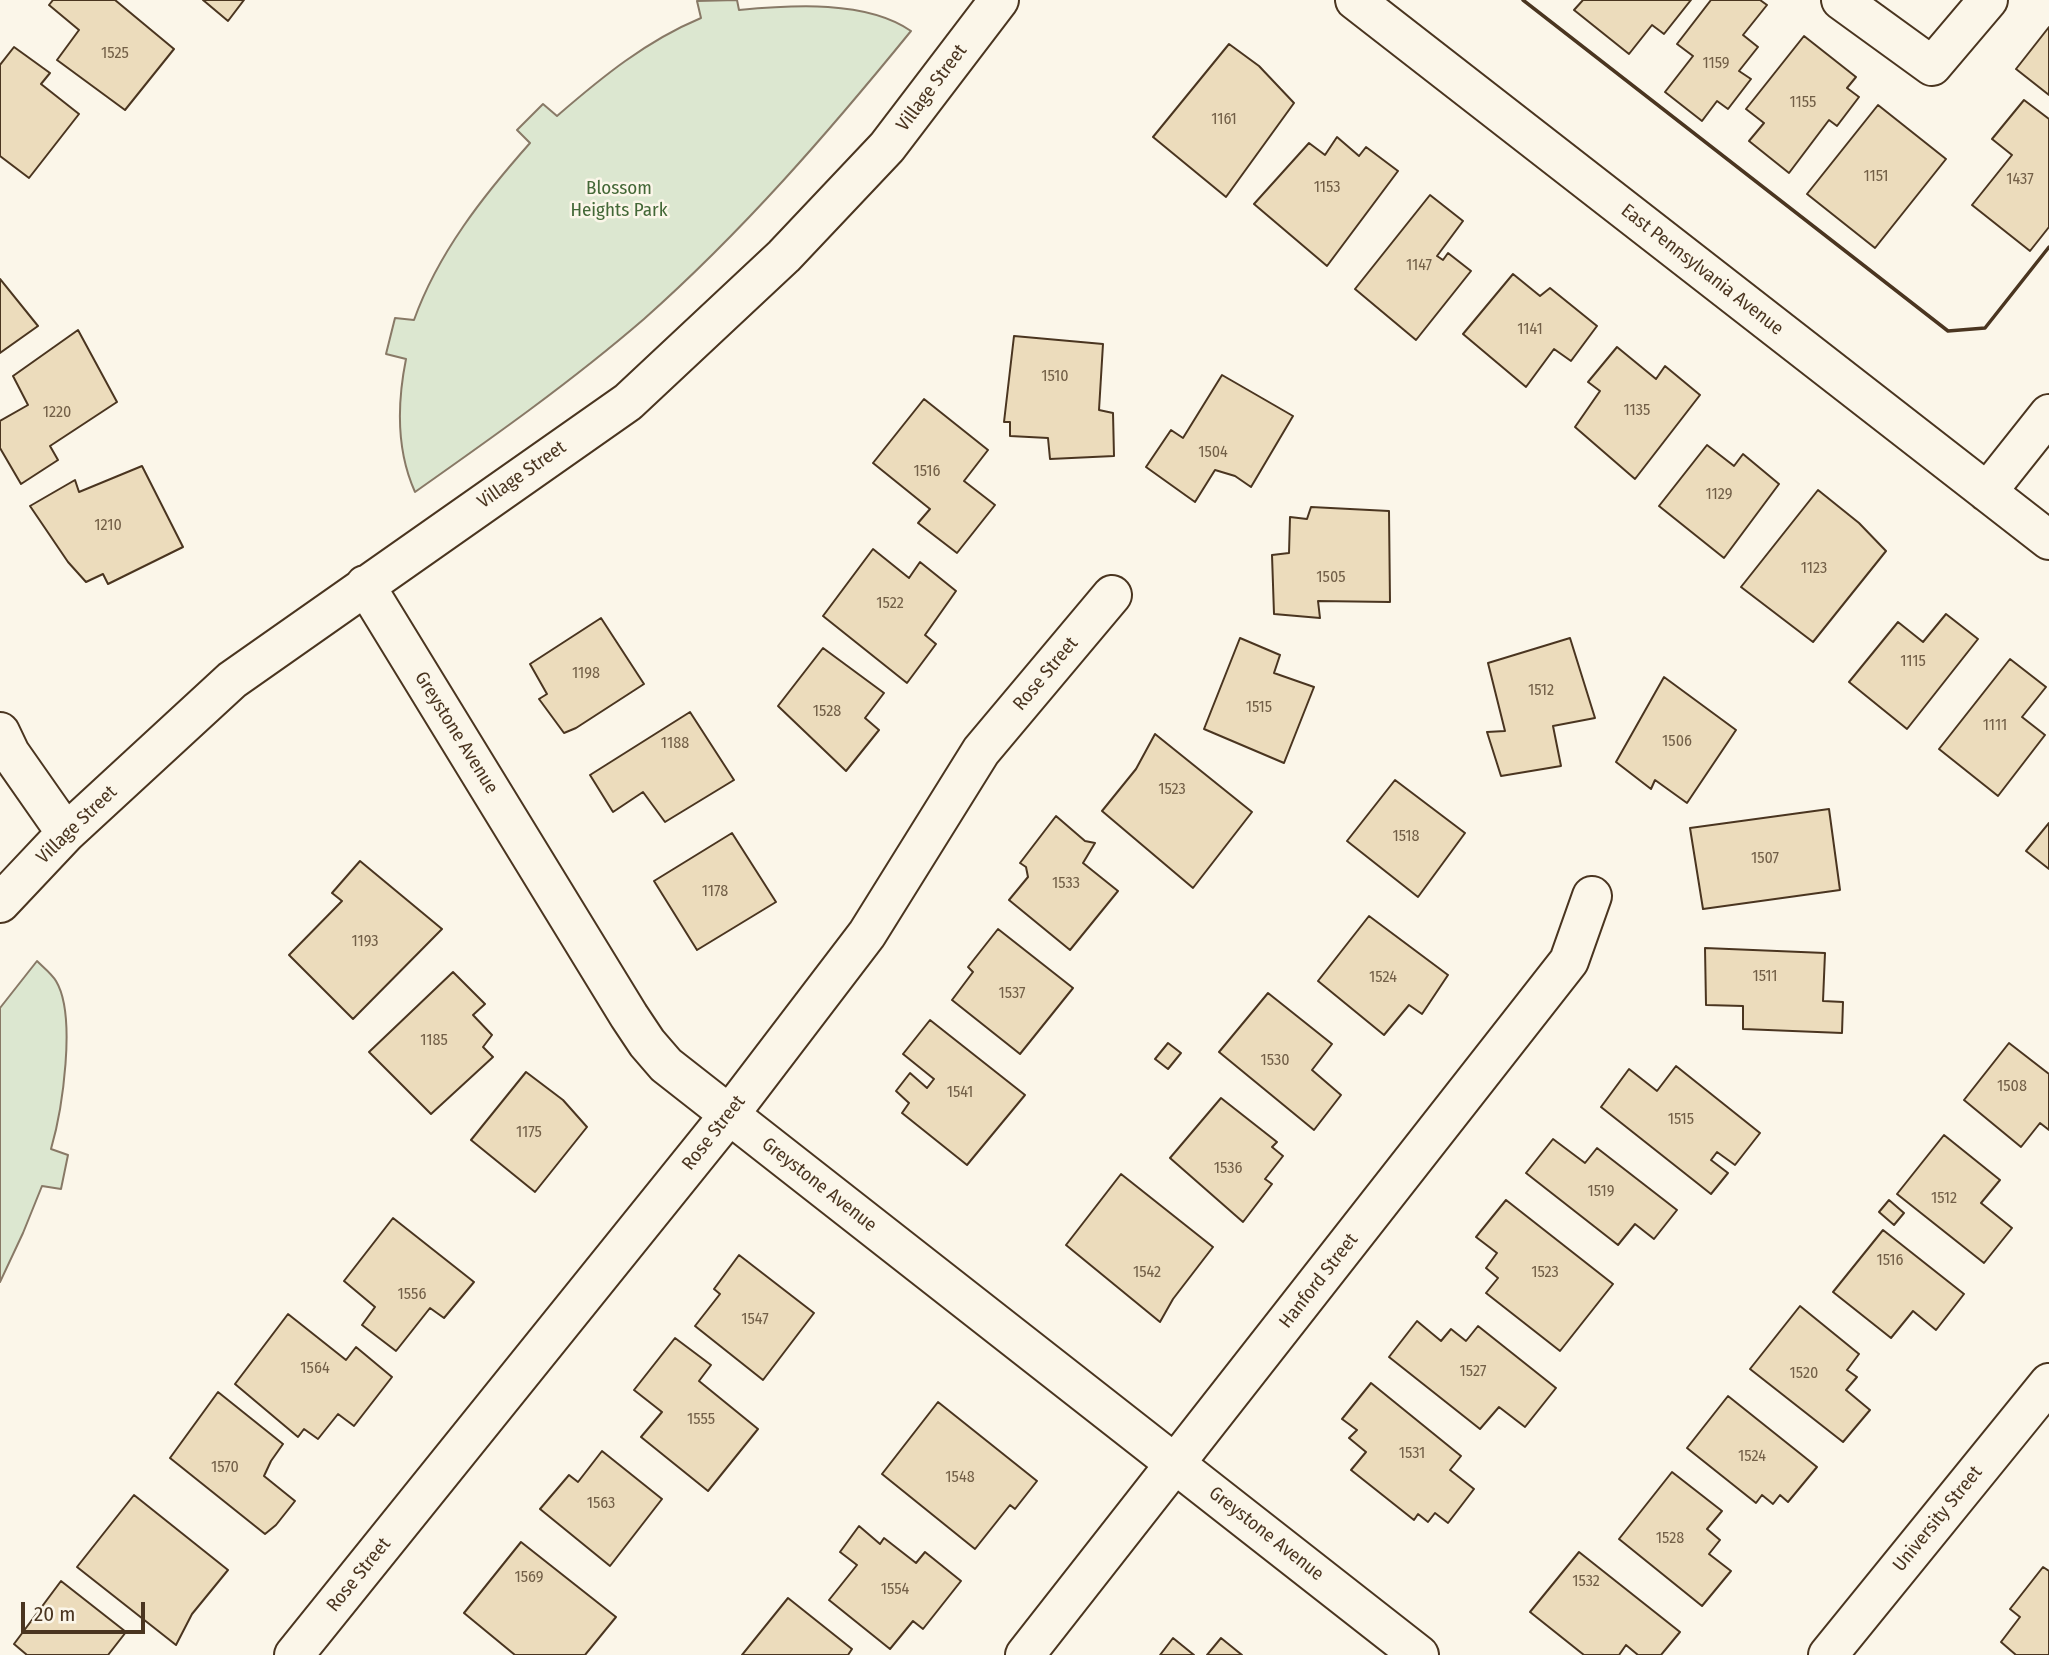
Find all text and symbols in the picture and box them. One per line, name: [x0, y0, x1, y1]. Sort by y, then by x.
street label: Village Street: [892, 40, 972, 136]
house number: 1525: [101, 44, 129, 64]
house number: 1159: [1702, 54, 1730, 74]
house number: 1155: [1790, 93, 1816, 113]
house number: 1161: [1211, 110, 1237, 130]
house number: 1151: [1863, 167, 1889, 187]
house number: 1437: [2006, 170, 2034, 190]
park label: Blossom Heights Park: [570, 178, 668, 222]
house number: 1153: [1314, 178, 1340, 198]
street label: East Pennsylvania Avenue: [1616, 200, 1788, 340]
house number: 1147: [1406, 256, 1432, 276]
house number: 1141: [1517, 320, 1543, 340]
house number: 1510: [1041, 367, 1069, 387]
house number: 1135: [1624, 401, 1650, 421]
house number: 1220: [43, 403, 71, 423]
street label: Village Street: [473, 436, 571, 514]
house number: 1504: [1198, 443, 1228, 463]
house number: 1516: [914, 462, 940, 482]
house number: 1129: [1706, 485, 1732, 505]
house number: 1210: [94, 516, 122, 536]
house number: 1123: [1801, 559, 1827, 579]
house number: 1505: [1316, 568, 1346, 588]
house number: 1522: [876, 594, 904, 614]
street label: Rose Street: [1009, 633, 1083, 715]
house number: 1115: [1900, 652, 1926, 672]
house number: 1198: [572, 664, 600, 684]
street label: Greystone Avenue: [409, 668, 503, 798]
house number: 1512: [1528, 681, 1554, 701]
house number: 1515: [1246, 698, 1272, 718]
house number: 1528: [813, 702, 841, 722]
house number: 1111: [1983, 716, 2007, 736]
house number: 1506: [1662, 732, 1692, 752]
house number: 1188: [661, 734, 689, 754]
house number: 1523: [1158, 780, 1186, 800]
street label: Village Street: [32, 781, 122, 869]
house number: 1518: [1392, 827, 1420, 847]
house number: 1507: [1751, 849, 1779, 869]
house number: 1533: [1052, 874, 1080, 894]
house number: 1178: [702, 882, 728, 902]
house number: 1193: [352, 932, 378, 952]
house number: 1511: [1752, 967, 1778, 987]
house number: 1524: [1369, 968, 1397, 988]
house number: 1537: [998, 984, 1026, 1004]
house number: 1185: [420, 1031, 448, 1051]
house number: 1530: [1260, 1051, 1290, 1071]
house number: 1508: [1997, 1077, 2027, 1097]
house number: 1541: [947, 1083, 973, 1103]
street label: Rose Street: [678, 1091, 750, 1175]
house number: 1515: [1668, 1110, 1694, 1130]
house number: 1175: [516, 1123, 542, 1143]
street label: Greystone Avenue: [757, 1133, 881, 1237]
house number: 1536: [1214, 1159, 1242, 1179]
house number: 1519: [1588, 1182, 1614, 1202]
house number: 1512: [1931, 1189, 1957, 1209]
street label: Hanford Street: [1275, 1229, 1363, 1333]
house number: 1516: [1877, 1251, 1903, 1271]
house number: 1542: [1133, 1263, 1161, 1283]
house number: 1523: [1531, 1263, 1559, 1283]
house number: 1556: [398, 1285, 426, 1305]
house number: 1547: [741, 1310, 769, 1330]
house number: 1564: [300, 1359, 330, 1379]
house number: 1527: [1460, 1362, 1486, 1382]
house number: 1520: [1790, 1364, 1818, 1384]
house number: 1555: [687, 1410, 715, 1430]
house number: 1531: [1399, 1444, 1425, 1464]
house number: 1524: [1738, 1447, 1766, 1467]
house number: 1570: [211, 1458, 239, 1478]
street label: University Street: [1889, 1462, 1987, 1576]
house number: 1548: [945, 1468, 975, 1488]
street label: Greystone Avenue: [1204, 1482, 1328, 1586]
house number: 1563: [587, 1494, 615, 1514]
house number: 1528: [1656, 1529, 1684, 1549]
street label: Rose Street: [322, 1533, 396, 1617]
house number: 1569: [514, 1568, 544, 1588]
house number: 1532: [1572, 1572, 1600, 1592]
house number: 1554: [881, 1580, 909, 1600]
scale bar: [24, 1588, 149, 1632]
text: 20 m: [34, 1601, 75, 1627]

